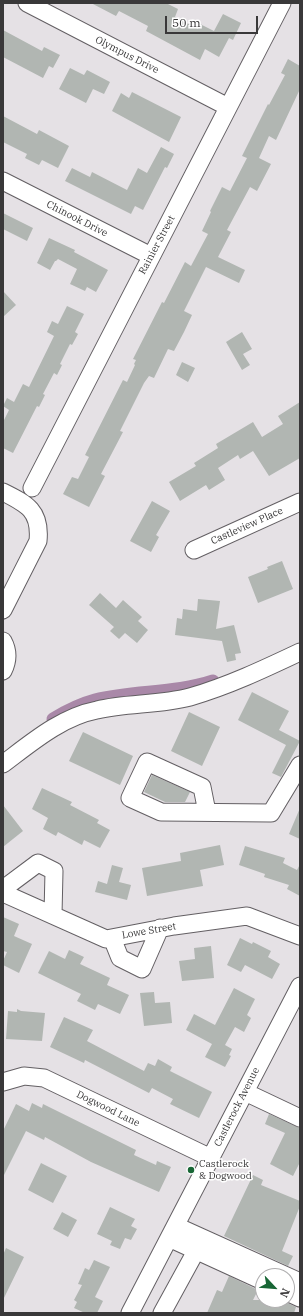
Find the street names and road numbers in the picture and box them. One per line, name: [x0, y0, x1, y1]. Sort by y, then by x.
street label: Olympus Drive: [93, 34, 161, 76]
street label: Chinook Drive: [44, 198, 110, 240]
street label: Rainier Street: [136, 213, 178, 277]
street label: Castleview Place: [209, 505, 285, 547]
street label: Lowe Street: [121, 920, 177, 942]
street label: Castlerock Avenue: [212, 1065, 262, 1149]
street label: Dogwood Lane: [74, 1089, 142, 1129]

